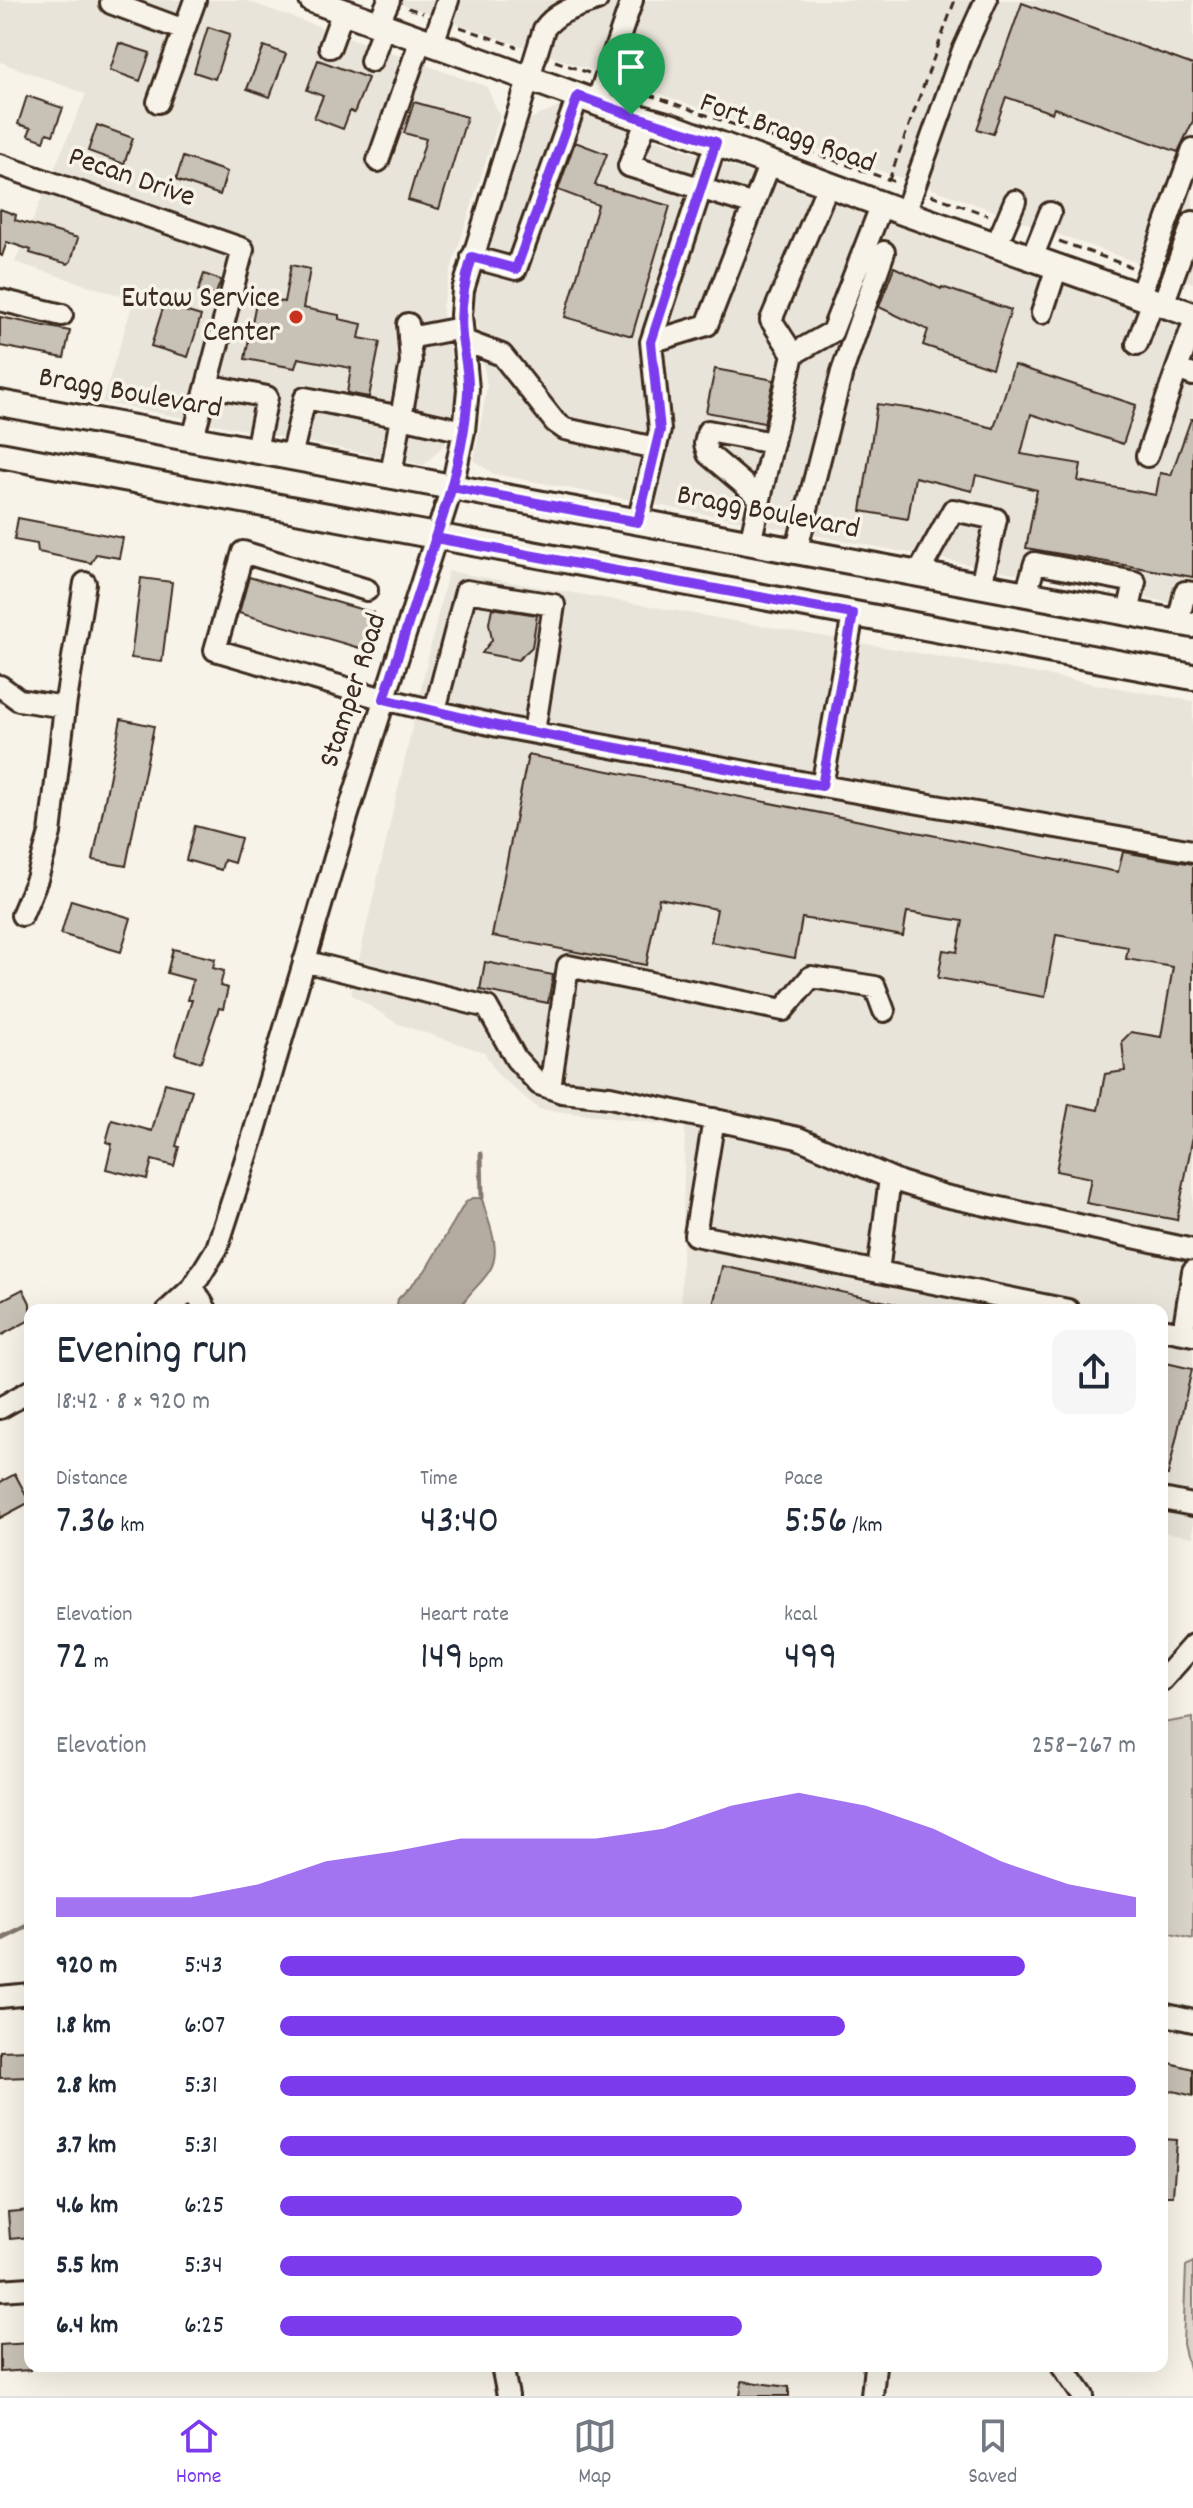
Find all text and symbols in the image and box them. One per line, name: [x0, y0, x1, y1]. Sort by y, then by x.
pin: [597, 33, 665, 115]
icon: arrive: [609, 45, 653, 89]
street label: Fort Bragg Road: [693, 83, 881, 187]
street label: Pecan Drive: [62, 137, 200, 221]
place label: Eutaw Service Center: [121, 279, 280, 356]
marker: Eutaw Service Center: [287, 308, 305, 326]
street label: Bragg Boulevard: [35, 358, 225, 432]
street label: Bragg Boulevard: [673, 475, 863, 553]
street label: Stamper Road: [310, 608, 400, 774]
text: Evening run: [56, 1322, 247, 1385]
button: share: [1052, 1330, 1136, 1414]
text: 18:42 · 8 × 920 m: [56, 1384, 210, 1421]
text: Distance: [56, 1464, 128, 1495]
text: Time: [420, 1464, 458, 1495]
text: Pace: [784, 1464, 823, 1495]
text: 7.36: [56, 1495, 115, 1552]
text: 43:40: [420, 1495, 499, 1552]
text: 5:56: [784, 1495, 847, 1552]
text: km: [115, 1511, 145, 1542]
text: /km: [847, 1511, 883, 1542]
text: Elevation: [56, 1600, 133, 1631]
text: Heart rate: [420, 1600, 509, 1631]
text: kcal: [784, 1600, 817, 1631]
text: 72: [56, 1631, 89, 1688]
text: 149: [420, 1631, 464, 1688]
text: 499: [784, 1631, 837, 1688]
text: m: [89, 1647, 109, 1678]
text: bpm: [464, 1647, 504, 1678]
text: Elevation: [56, 1728, 146, 1765]
text: 258–267 m: [1031, 1728, 1136, 1765]
text: 920 m: [56, 1948, 117, 1985]
text: 5:43: [184, 1948, 223, 1985]
text: 1.8 km: [56, 2008, 111, 2045]
text: 6:07: [184, 2008, 225, 2045]
text: 2.8 km: [56, 2068, 117, 2105]
text: 5:31: [184, 2068, 218, 2105]
text: 3.7 km: [56, 2128, 116, 2165]
text: 5:31: [184, 2128, 218, 2165]
text: 4.6 km: [56, 2188, 118, 2225]
text: 6:25: [184, 2188, 224, 2225]
text: 5.5 km: [56, 2248, 119, 2285]
text: 5:34: [184, 2248, 223, 2285]
text: 6.4 km: [56, 2308, 118, 2345]
text: 6:25: [184, 2308, 224, 2345]
tab: Home: [176, 2414, 222, 2493]
tab: Map: [573, 2414, 617, 2493]
tab: Saved: [968, 2414, 1017, 2493]

